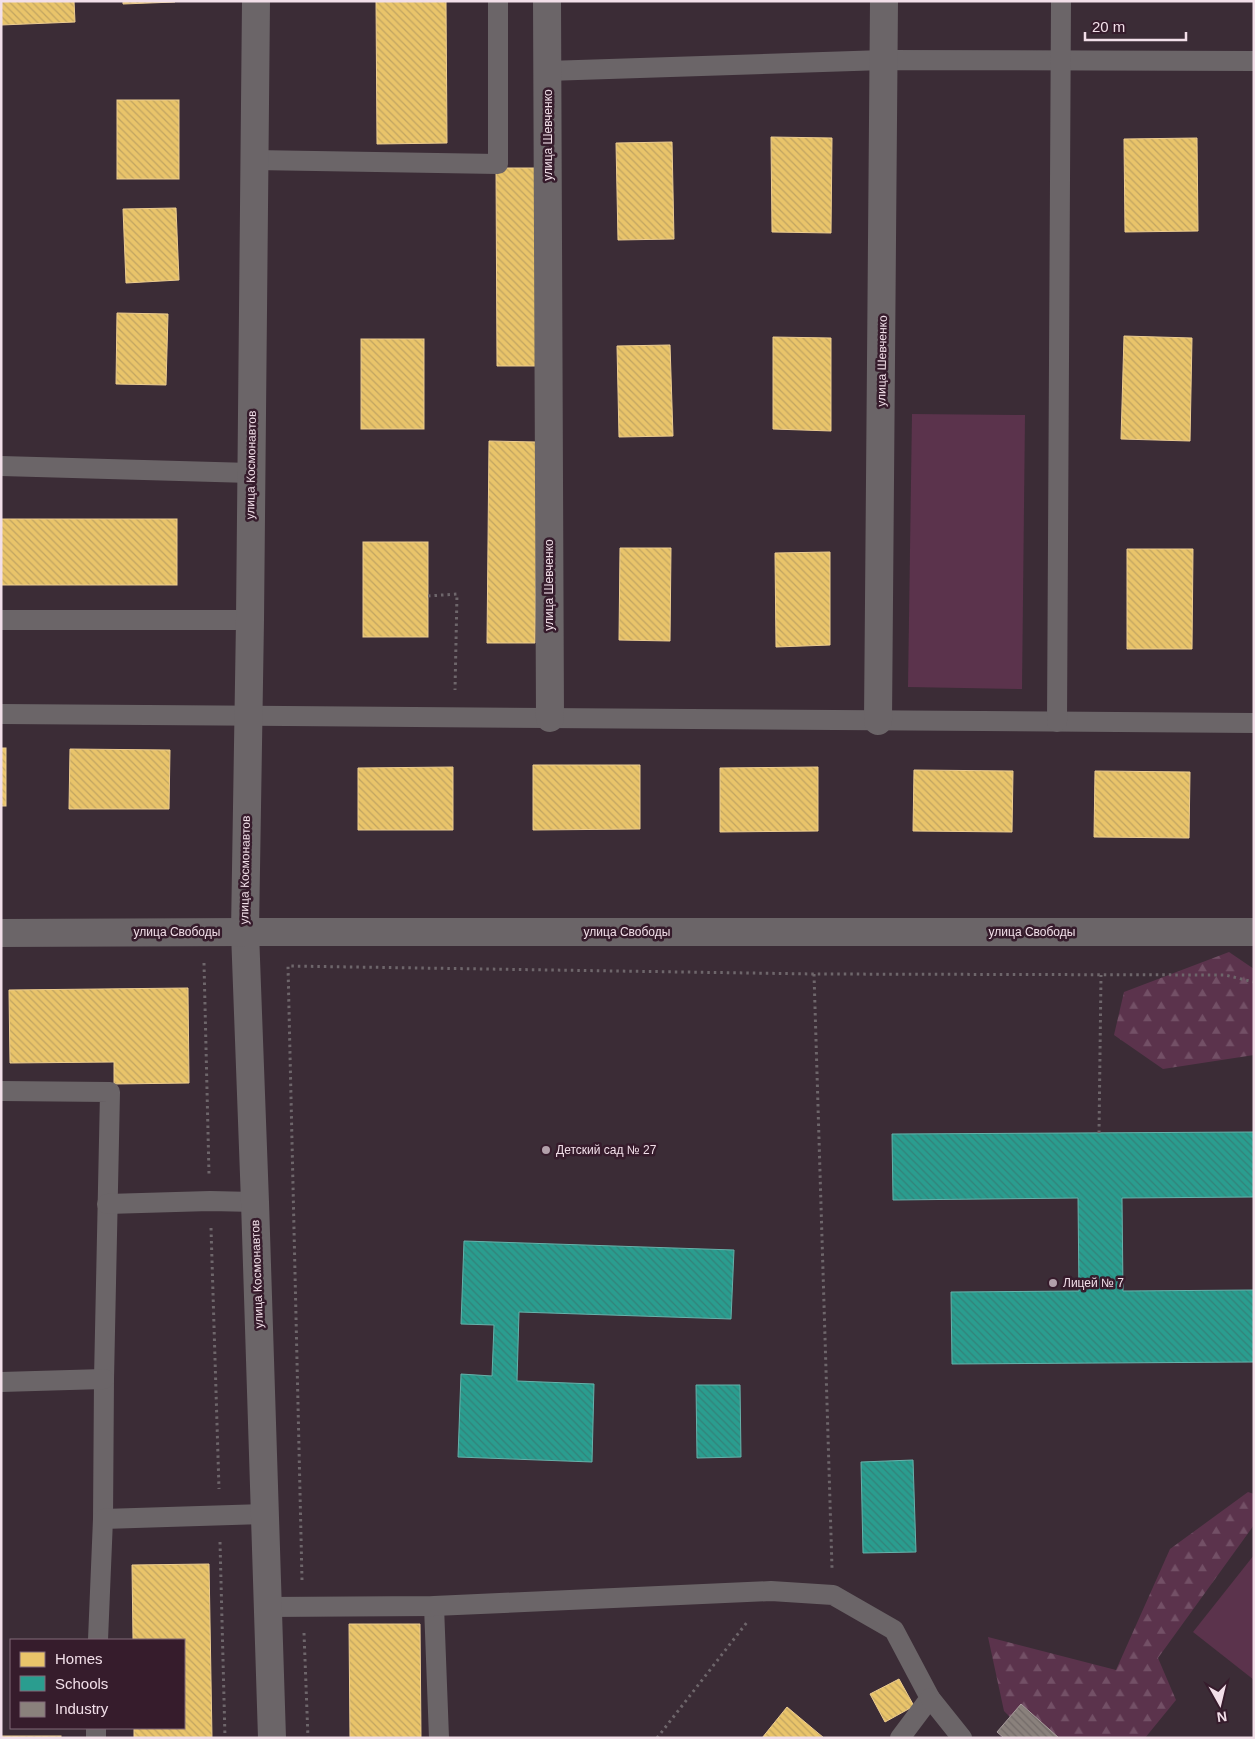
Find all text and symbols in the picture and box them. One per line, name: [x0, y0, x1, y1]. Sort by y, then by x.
scale bar: [1085, 10, 1186, 42]
text: 20 m: [1092, 18, 1125, 35]
street label: улица Шевченко: [541, 89, 555, 181]
street label: улица Шевченко: [874, 315, 890, 407]
street label: улица Космонавтов: [243, 411, 259, 519]
street label: улица Шевченко: [542, 539, 556, 631]
street label: улица Космонавтов: [237, 816, 253, 924]
street label: улица Свободы: [134, 925, 220, 939]
street label: улица Свободы: [584, 925, 670, 939]
street label: улица Свободы: [989, 925, 1075, 939]
place label: Детский сад № 27: [556, 1143, 657, 1157]
marker: Детский сад № 27: [540, 1144, 552, 1156]
street label: улица Космонавтов: [248, 1219, 266, 1329]
place label: Лицей № 7: [1063, 1276, 1124, 1290]
marker: Лицей № 7: [1047, 1277, 1059, 1289]
legend: [10, 1639, 185, 1729]
text: Homes: [55, 1650, 103, 1667]
text: Schools: [55, 1675, 108, 1692]
north arrow: [1195, 1679, 1245, 1729]
text: Industry: [55, 1700, 109, 1717]
text: N: [1216, 1708, 1228, 1726]

